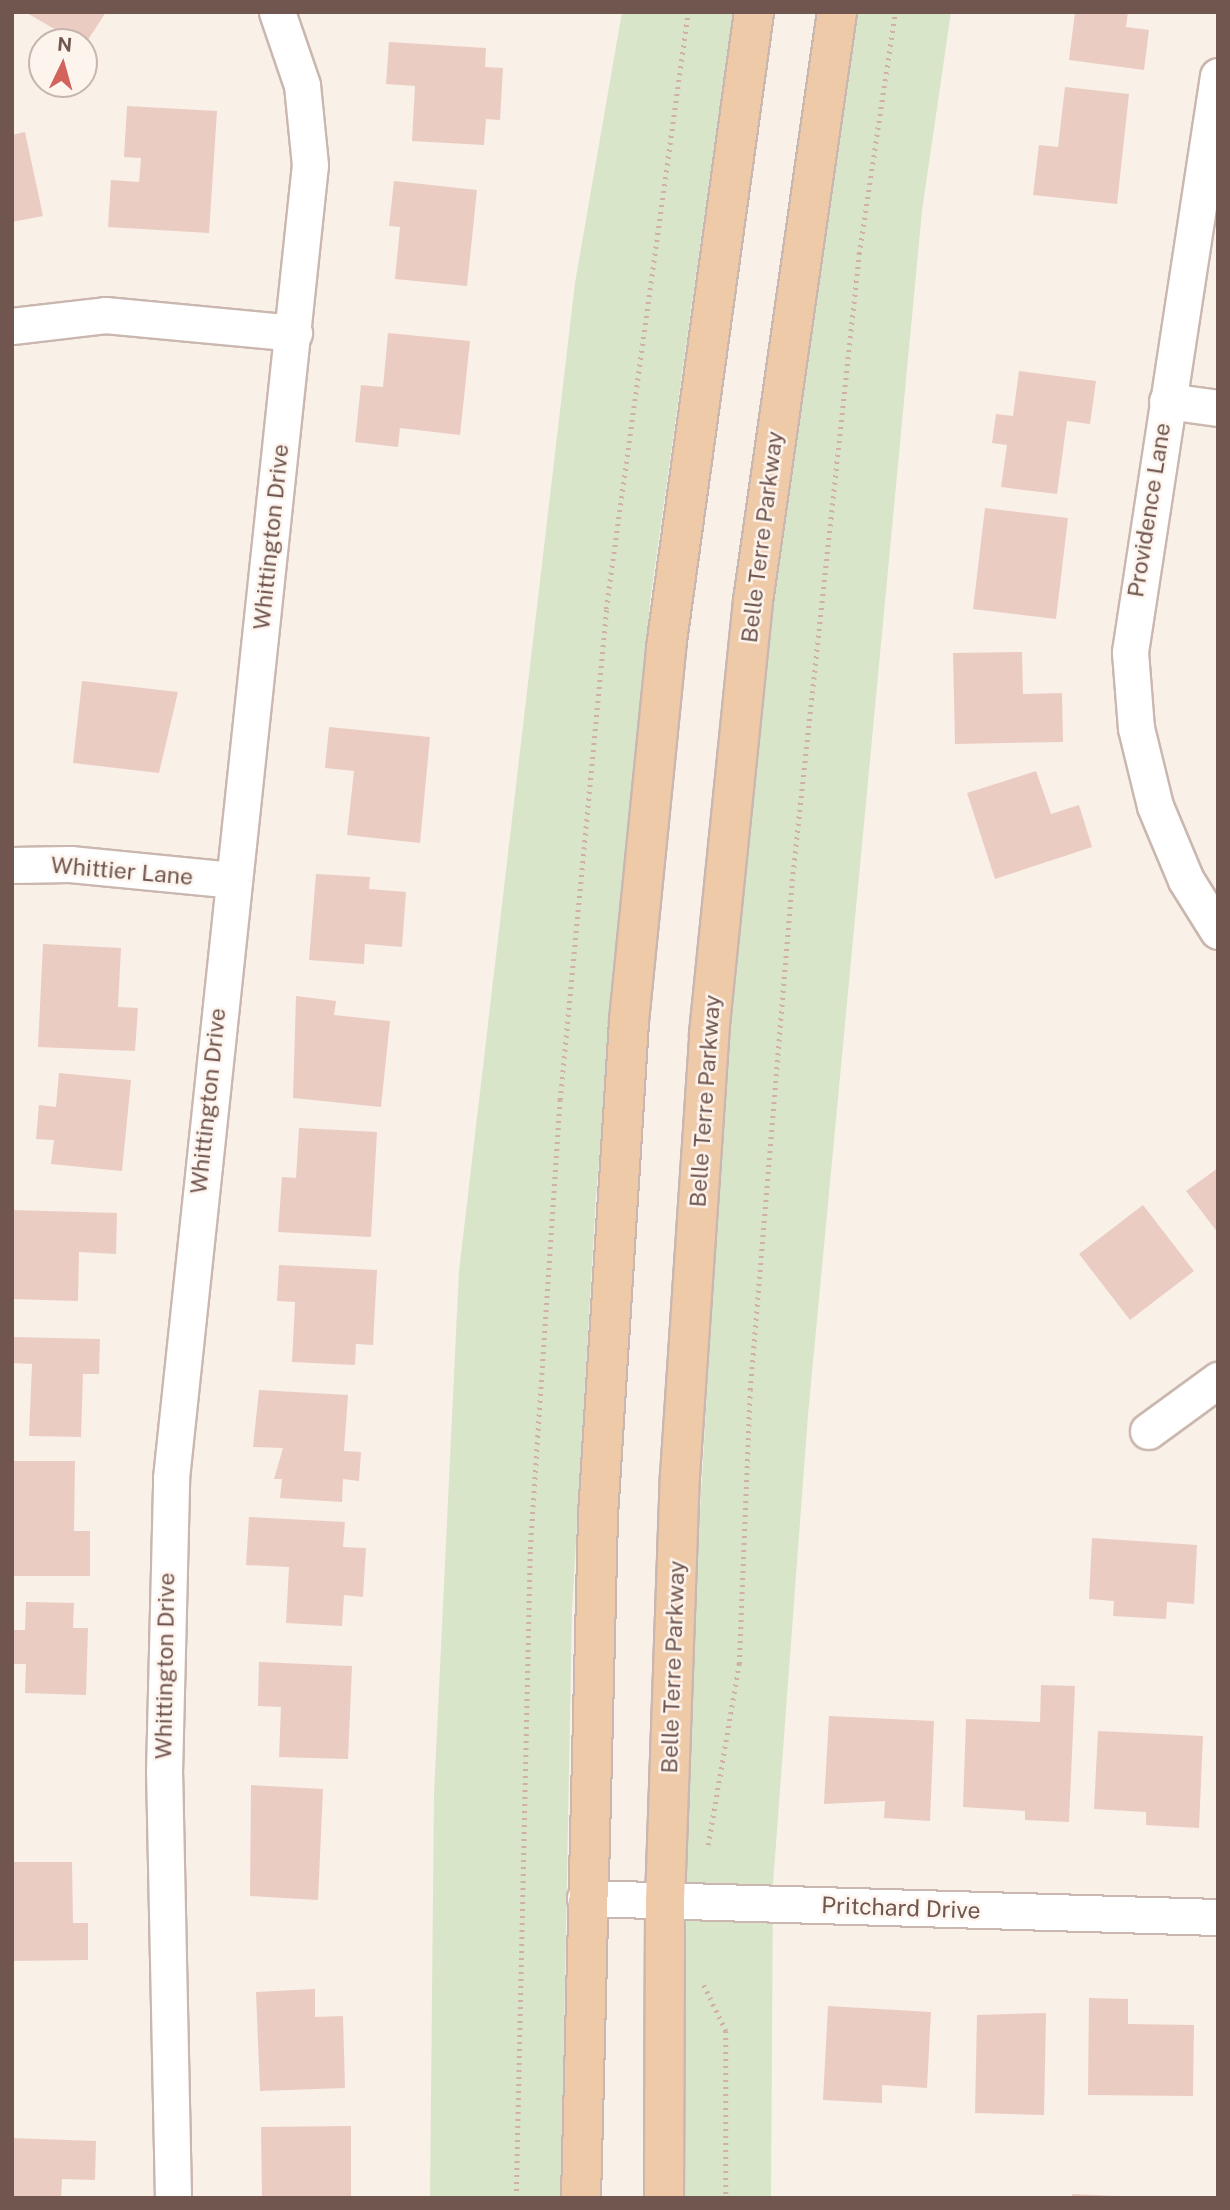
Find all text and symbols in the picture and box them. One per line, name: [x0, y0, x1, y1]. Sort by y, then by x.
north arrow: [28, 28, 98, 98]
text: N: [56, 32, 73, 56]
street label: Providence Lane: [1122, 421, 1176, 599]
street label: Belle Terre Parkway: [735, 429, 789, 645]
street label: Whittington Drive: [248, 443, 294, 631]
street label: Whittier Lane: [50, 851, 194, 891]
street label: Belle Terre Parkway: [684, 994, 726, 1208]
street label: Whittington Drive: [185, 1007, 231, 1195]
street label: Belle Terre Parkway: [655, 1560, 691, 1774]
street label: Whittington Drive: [150, 1572, 180, 1760]
street label: Pritchard Drive: [821, 1891, 981, 1925]

